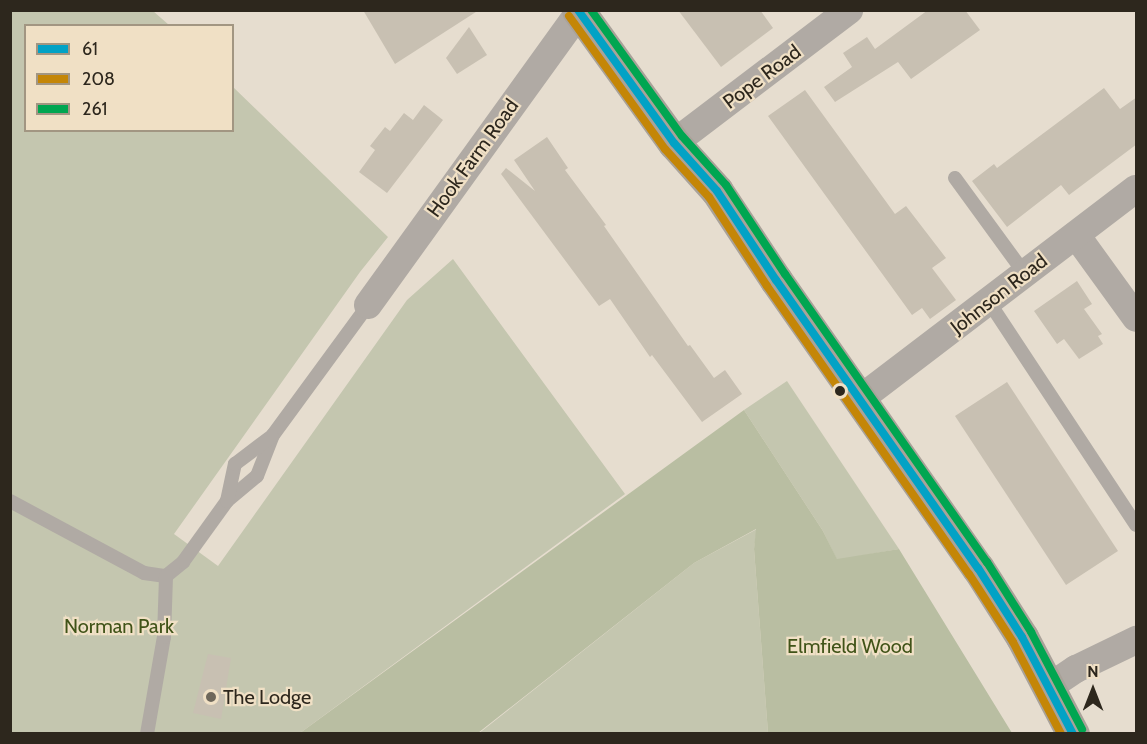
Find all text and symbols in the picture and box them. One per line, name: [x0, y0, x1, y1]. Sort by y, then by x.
legend: [24, 24, 234, 132]
text: 61: [82, 38, 98, 60]
street label: Pope Road: [718, 40, 806, 114]
text: 208: [82, 68, 115, 90]
street label: Hook Farm Road: [422, 94, 524, 222]
text: 261: [82, 98, 107, 120]
street label: Johnson Road: [946, 249, 1052, 339]
unlabelled marker: [834, 385, 846, 397]
park label: Norman Park: [64, 614, 174, 638]
park label: Elmfield Wood: [787, 634, 913, 658]
north arrow: [1063, 660, 1123, 720]
text: N: [1087, 662, 1099, 681]
place label: The Lodge: [223, 685, 311, 709]
marker: The Lodge: [204, 690, 218, 704]

